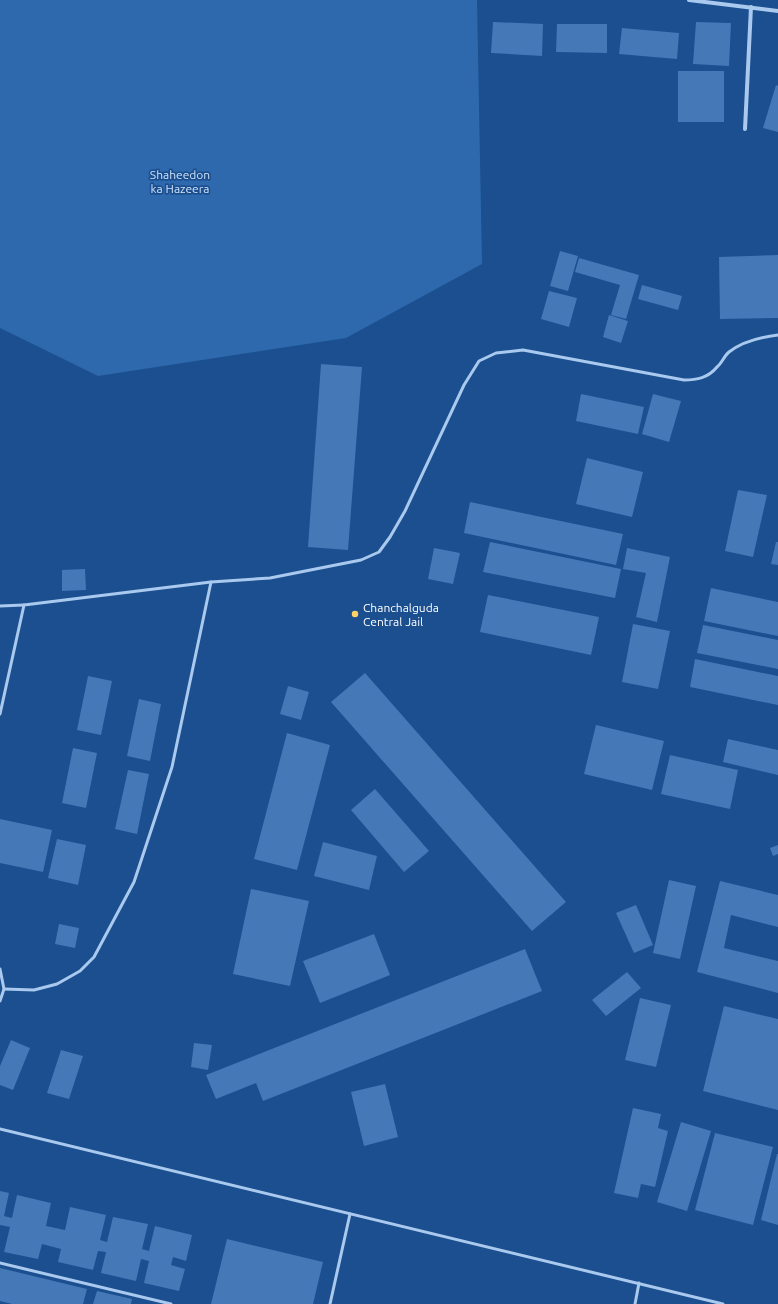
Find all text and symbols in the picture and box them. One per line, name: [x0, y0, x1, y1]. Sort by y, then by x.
park label: Shaheedon ka Hazeera: [150, 168, 210, 195]
place label: Chanchalguda Central Jail: [363, 601, 439, 628]
marker: Chanchalguda Central Jail: [350, 609, 360, 619]

